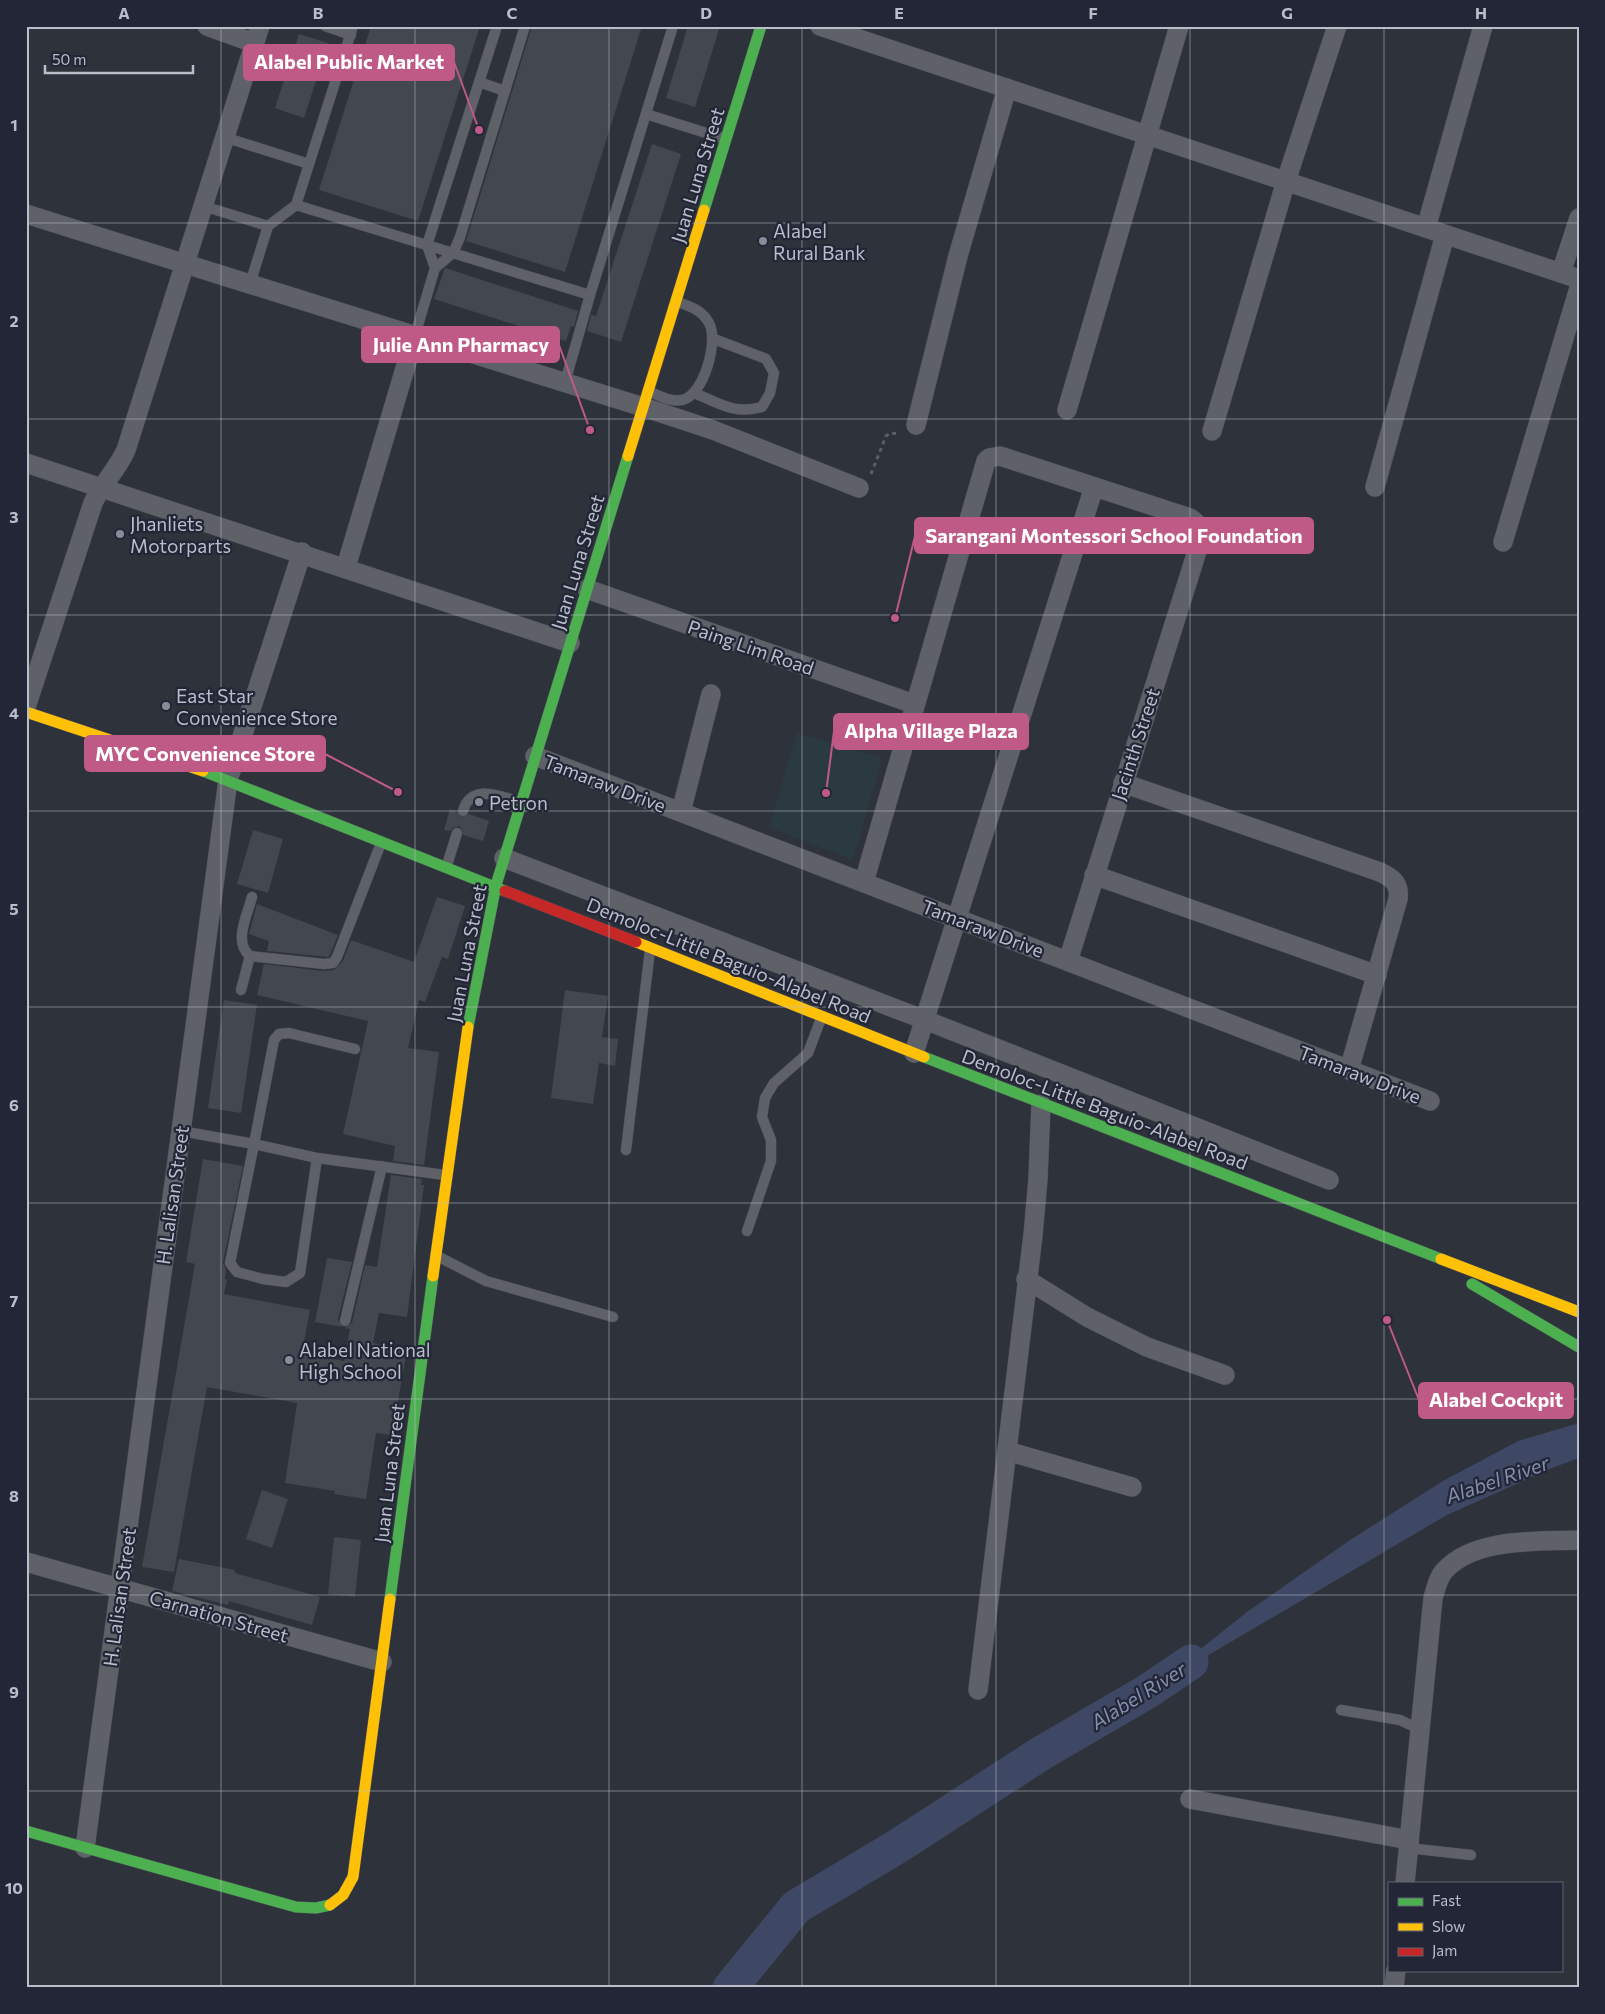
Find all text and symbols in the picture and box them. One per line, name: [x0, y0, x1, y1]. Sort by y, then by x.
text: A: [118, 3, 130, 22]
text: B: [313, 3, 324, 22]
text: C: [507, 3, 518, 22]
text: D: [700, 3, 712, 22]
text: E: [894, 3, 904, 22]
text: F: [1088, 3, 1098, 22]
text: G: [1281, 3, 1293, 22]
text: H: [1475, 3, 1487, 22]
scale bar: [45, 42, 192, 74]
callout: Alabel Public Market: [244, 45, 454, 80]
text: Alabel Public Market: [254, 49, 444, 73]
text: 50 m: [52, 50, 86, 68]
street label: Juan Luna Street: [665, 104, 729, 245]
text: 1: [10, 115, 18, 134]
place label: Alabel Rural Bank: [773, 219, 865, 264]
marker: Alabel Rural Bank: [757, 235, 769, 247]
text: 2: [9, 311, 19, 330]
callout: Julie Ann Pharmacy: [362, 327, 559, 362]
text: Julie Ann Pharmacy: [373, 332, 549, 356]
street label: Juan Luna Street: [545, 491, 609, 632]
text: 3: [9, 507, 19, 526]
place label: Jhanliets Motorparts: [130, 512, 231, 557]
callout: Sarangani Montessori School Foundation: [915, 518, 1313, 553]
text: Sarangani Montessori School Foundation: [925, 523, 1303, 547]
marker: Jhanliets Motorparts: [114, 528, 126, 540]
street label: Paing Lim Road: [685, 615, 817, 679]
place label: East Star Convenience Store: [176, 684, 337, 729]
street label: Jacinth Street: [1106, 685, 1164, 803]
marker: East Star Convenience Store: [160, 700, 172, 712]
text: 4: [9, 703, 19, 722]
callout: Alpha Village Plaza: [834, 714, 1028, 749]
text: Alpha Village Plaza: [844, 718, 1018, 742]
callout: MYC Convenience Store: [85, 736, 325, 771]
text: MYC Convenience Store: [95, 741, 315, 765]
street label: Tamaraw Drive: [541, 749, 669, 817]
place label: Petron: [489, 791, 548, 814]
marker: Petron: [473, 796, 485, 808]
street label: Juan Luna Street: [441, 882, 491, 1024]
street label: Demoloc-Little Baguio-Alabel Road: [584, 892, 874, 1028]
street label: Tamaraw Drive: [919, 894, 1047, 962]
text: 5: [9, 899, 19, 918]
street label: Tamaraw Drive: [1296, 1040, 1424, 1108]
street label: Demoloc-Little Baguio-Alabel Road: [959, 1044, 1251, 1174]
text: 6: [9, 1095, 19, 1114]
street label: H. Lalisan Street: [151, 1124, 193, 1266]
text: 7: [10, 1291, 19, 1310]
place label: Alabel National High School: [299, 1338, 431, 1383]
marker: Alabel National High School: [283, 1354, 295, 1366]
callout: Alabel Cockpit: [1419, 1383, 1573, 1418]
text: Alabel Cockpit: [1429, 1387, 1563, 1411]
street label: Juan Luna Street: [369, 1402, 409, 1544]
water label: Alabel River: [1441, 1450, 1553, 1508]
text: 8: [9, 1486, 19, 1505]
street label: H. Lalisan Street: [98, 1526, 140, 1668]
street label: Carnation Street: [147, 1585, 291, 1647]
water label: Alabel River: [1085, 1656, 1191, 1734]
text: 9: [9, 1682, 19, 1701]
text: 10: [5, 1878, 23, 1897]
legend: [1388, 1882, 1562, 1972]
text: Fast: [1432, 1891, 1461, 1909]
text: Slow: [1432, 1917, 1465, 1935]
text: Jam: [1432, 1941, 1457, 1959]

